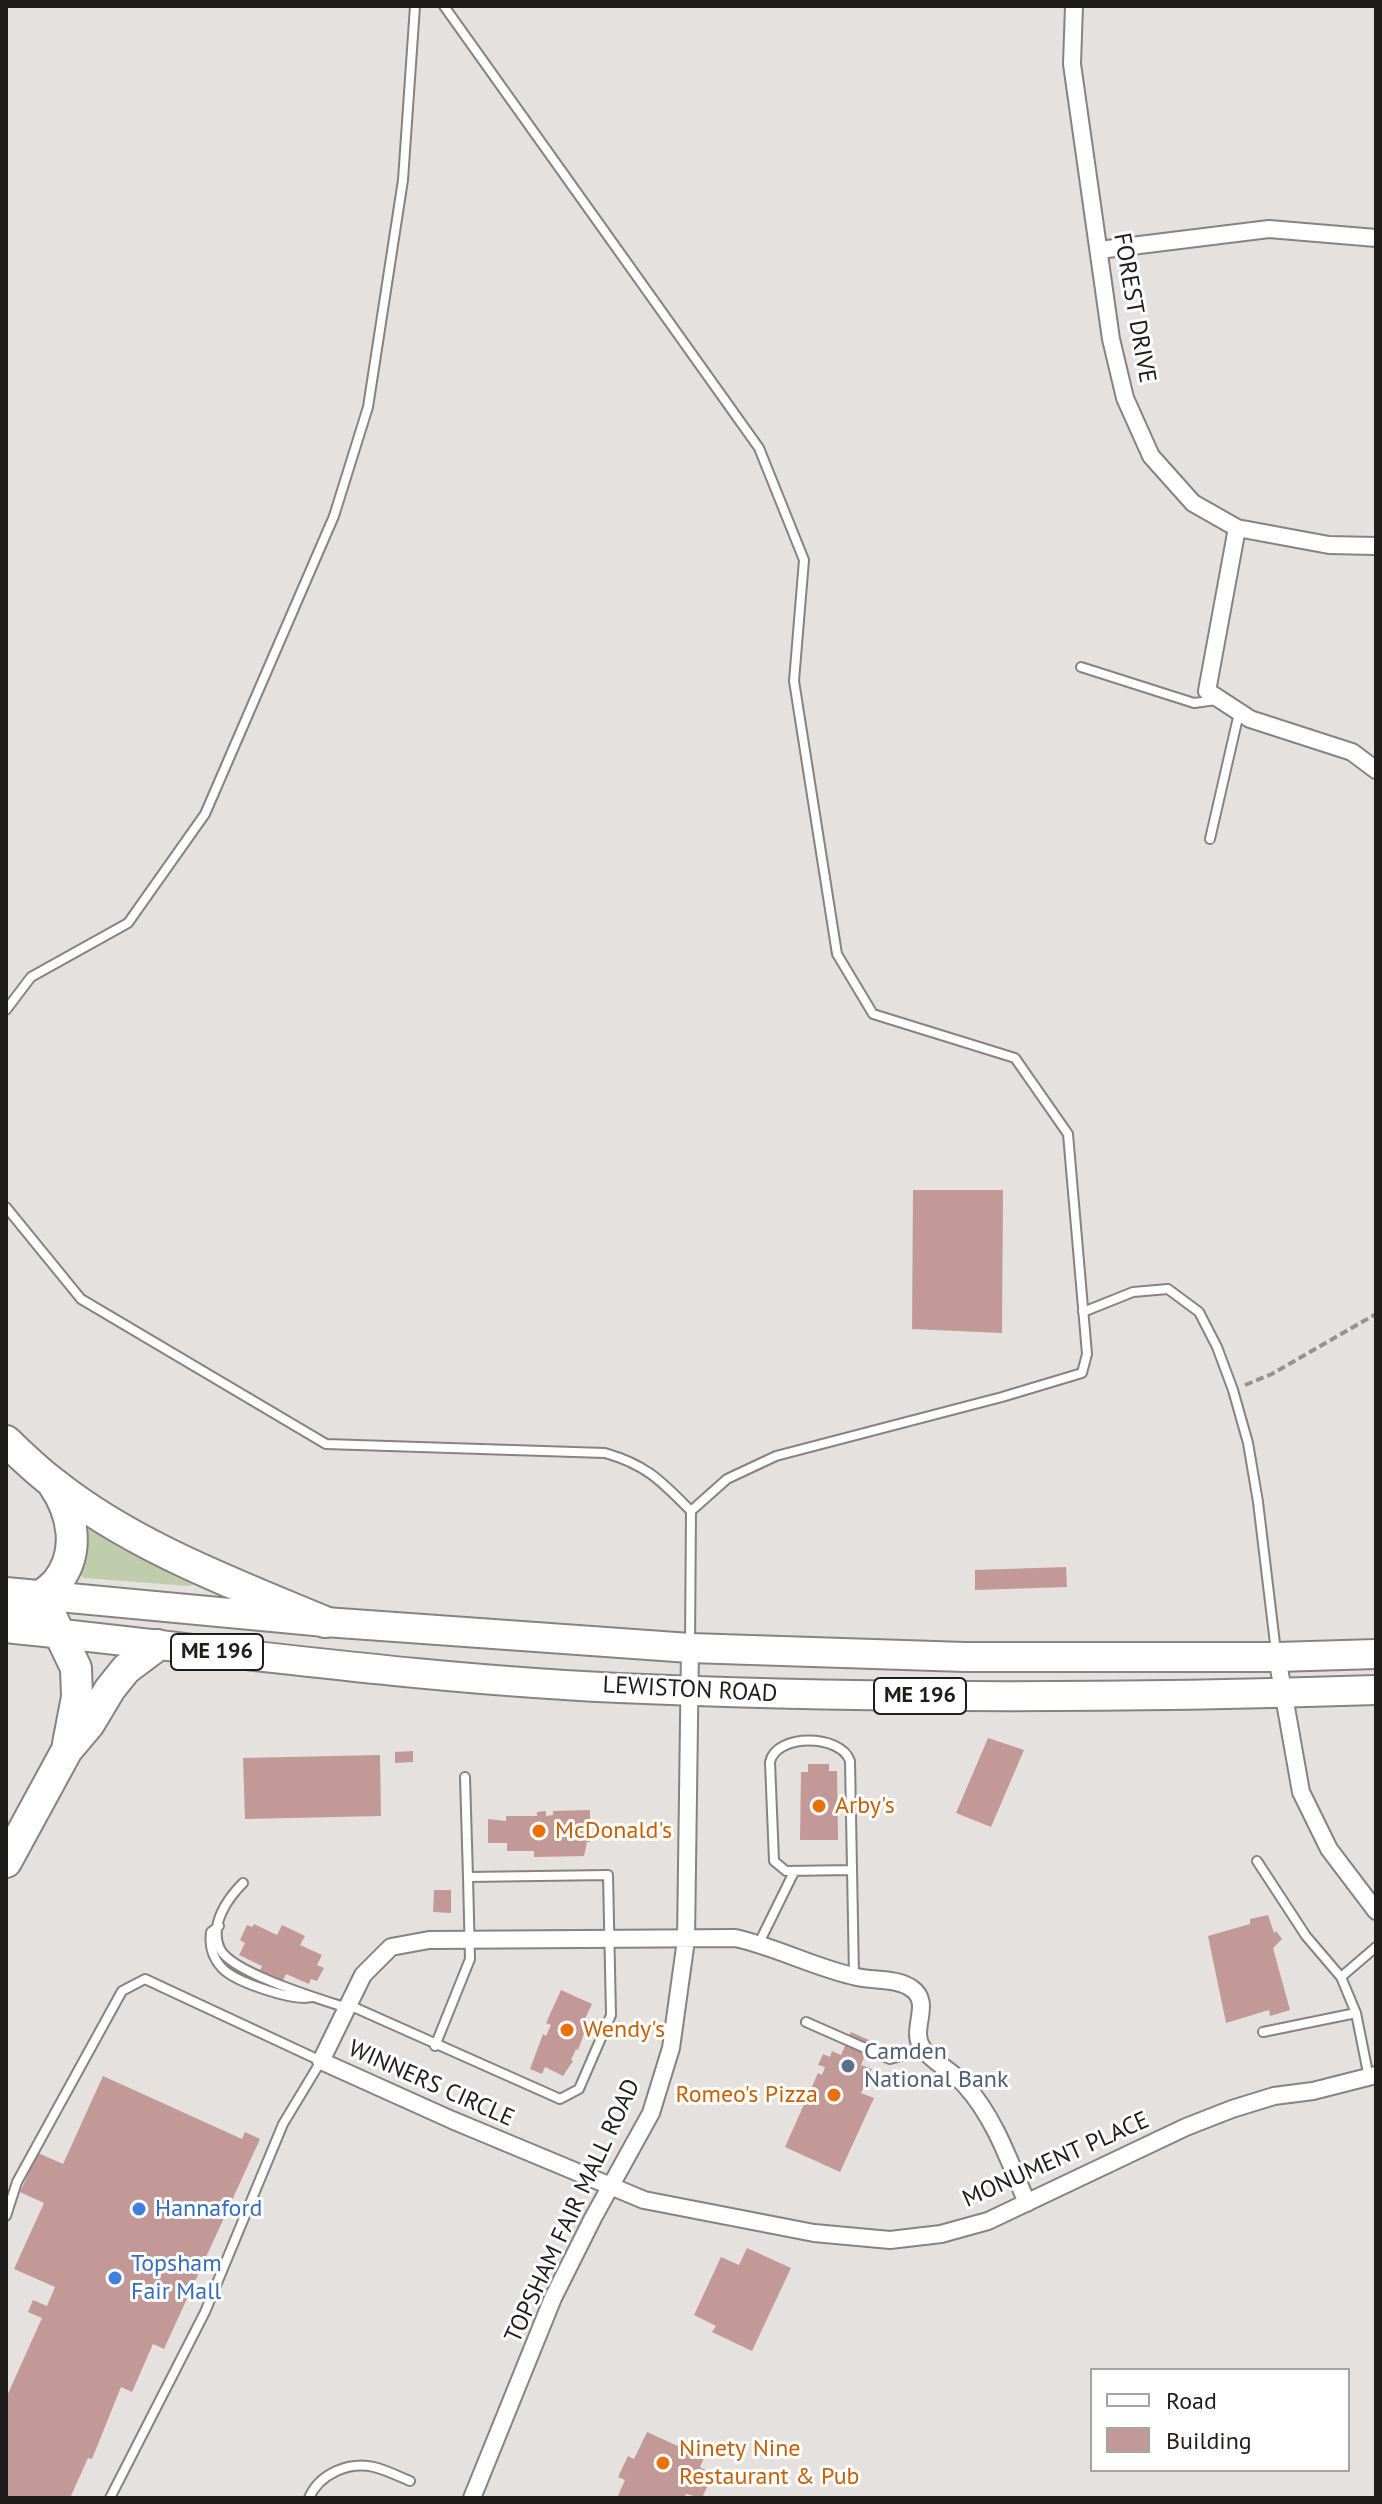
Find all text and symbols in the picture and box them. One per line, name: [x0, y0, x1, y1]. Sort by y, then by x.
street label: FOREST DRIVE: [1107, 231, 1161, 385]
road number: ME 196: [171, 1634, 263, 1670]
street label: LEWISTON ROAD: [602, 1671, 778, 1709]
road number: ME 196: [874, 1678, 966, 1714]
place label: Arby's: [835, 1792, 895, 1820]
marker: Arby's: [810, 1797, 828, 1815]
place label: McDonald's: [555, 1817, 672, 1845]
marker: McDonald's: [530, 1822, 548, 1840]
place label: Wendy's: [583, 2016, 665, 2044]
marker: Wendy's: [558, 2021, 576, 2039]
street label: WINNERS CIRCLE: [344, 2035, 518, 2133]
place label: Camden National Bank: [864, 2038, 1008, 2094]
marker: Camden National Bank: [839, 2057, 857, 2075]
street label: TOPSHAM FAIR MALL ROAD: [499, 2075, 647, 2347]
place label: Romeo's Pizza: [676, 2081, 818, 2109]
marker: Romeo's Pizza: [825, 2086, 843, 2104]
street label: MONUMENT PLACE: [958, 2106, 1154, 2214]
place label: Hannaford: [155, 2195, 263, 2223]
marker: Hannaford: [130, 2200, 148, 2218]
place label: Topsham Fair Mall: [131, 2250, 222, 2306]
marker: Topsham Fair Mall: [106, 2269, 124, 2287]
legend: [1090, 2368, 1350, 2472]
text: Road: [1166, 2385, 1217, 2416]
text: Building: [1166, 2425, 1252, 2456]
place label: Ninety Nine Restaurant & Pub: [679, 2435, 860, 2491]
marker: Ninety Nine Restaurant & Pub: [654, 2454, 672, 2472]

